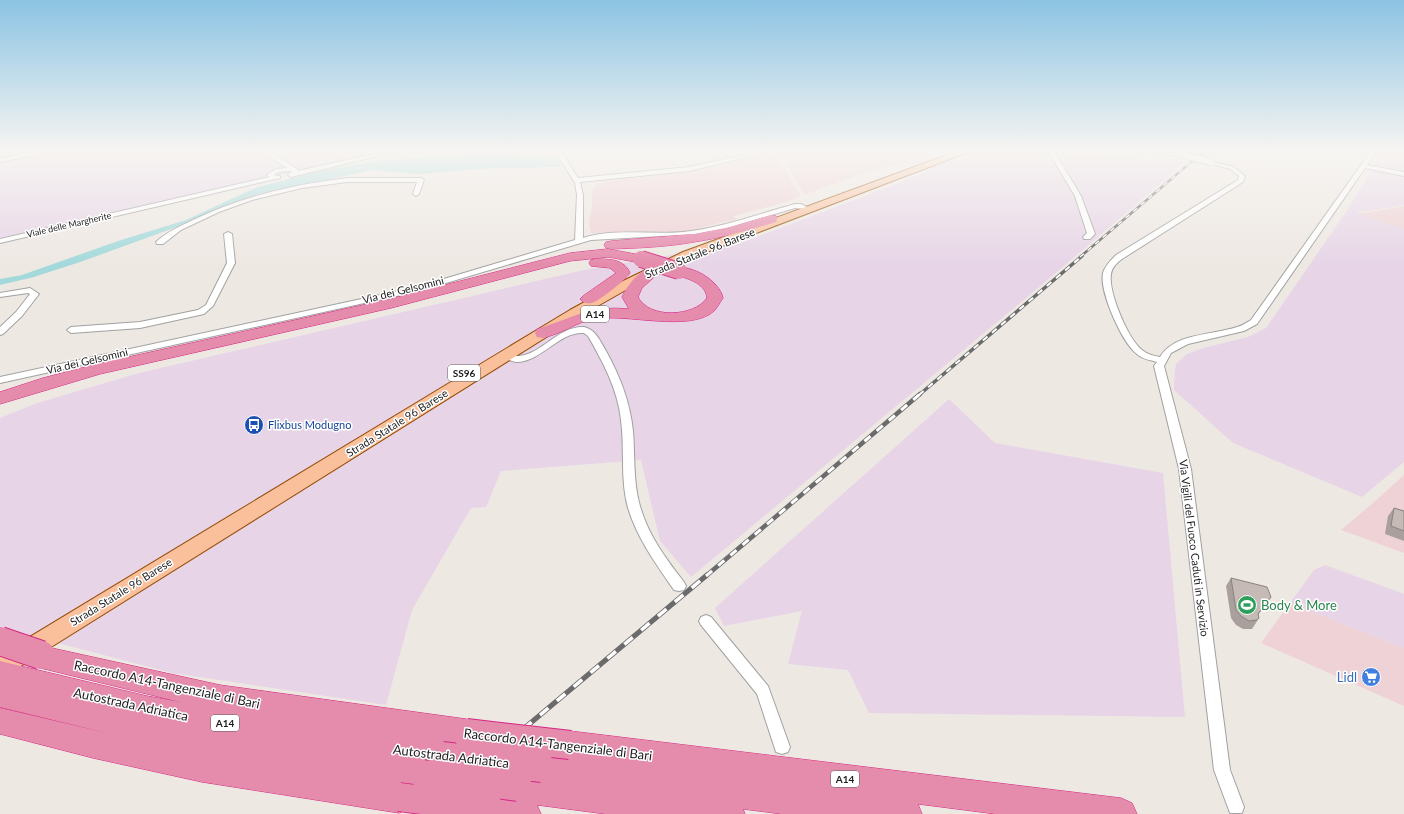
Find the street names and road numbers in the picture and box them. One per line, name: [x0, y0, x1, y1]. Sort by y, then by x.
street label: Viale delle Margherite: [25, 209, 113, 240]
street label: Strada Statale 96 Barese: [643, 224, 757, 281]
street label: Via dei Gelsomini: [361, 273, 445, 306]
road number: A14: [581, 306, 609, 322]
street label: Via dei Gelsomini: [45, 345, 129, 376]
road number: SS96: [448, 365, 480, 381]
street label: Strada Statale 96 Barese: [344, 386, 450, 459]
street label: Via Vigili del Fuoco Caduti in Servizio: [1177, 459, 1212, 637]
street label: Strada Statale 96 Barese: [68, 555, 174, 628]
street label: Raccordo A14-Tangenziale di Bari: [73, 656, 261, 712]
street label: Autostrada Adriatica: [72, 684, 190, 724]
road number: A14: [211, 715, 239, 731]
street label: Raccordo A14-Tangenziale di Bari: [463, 724, 653, 764]
street label: Autostrada Adriatica: [392, 741, 510, 771]
road number: A14: [831, 771, 859, 787]

